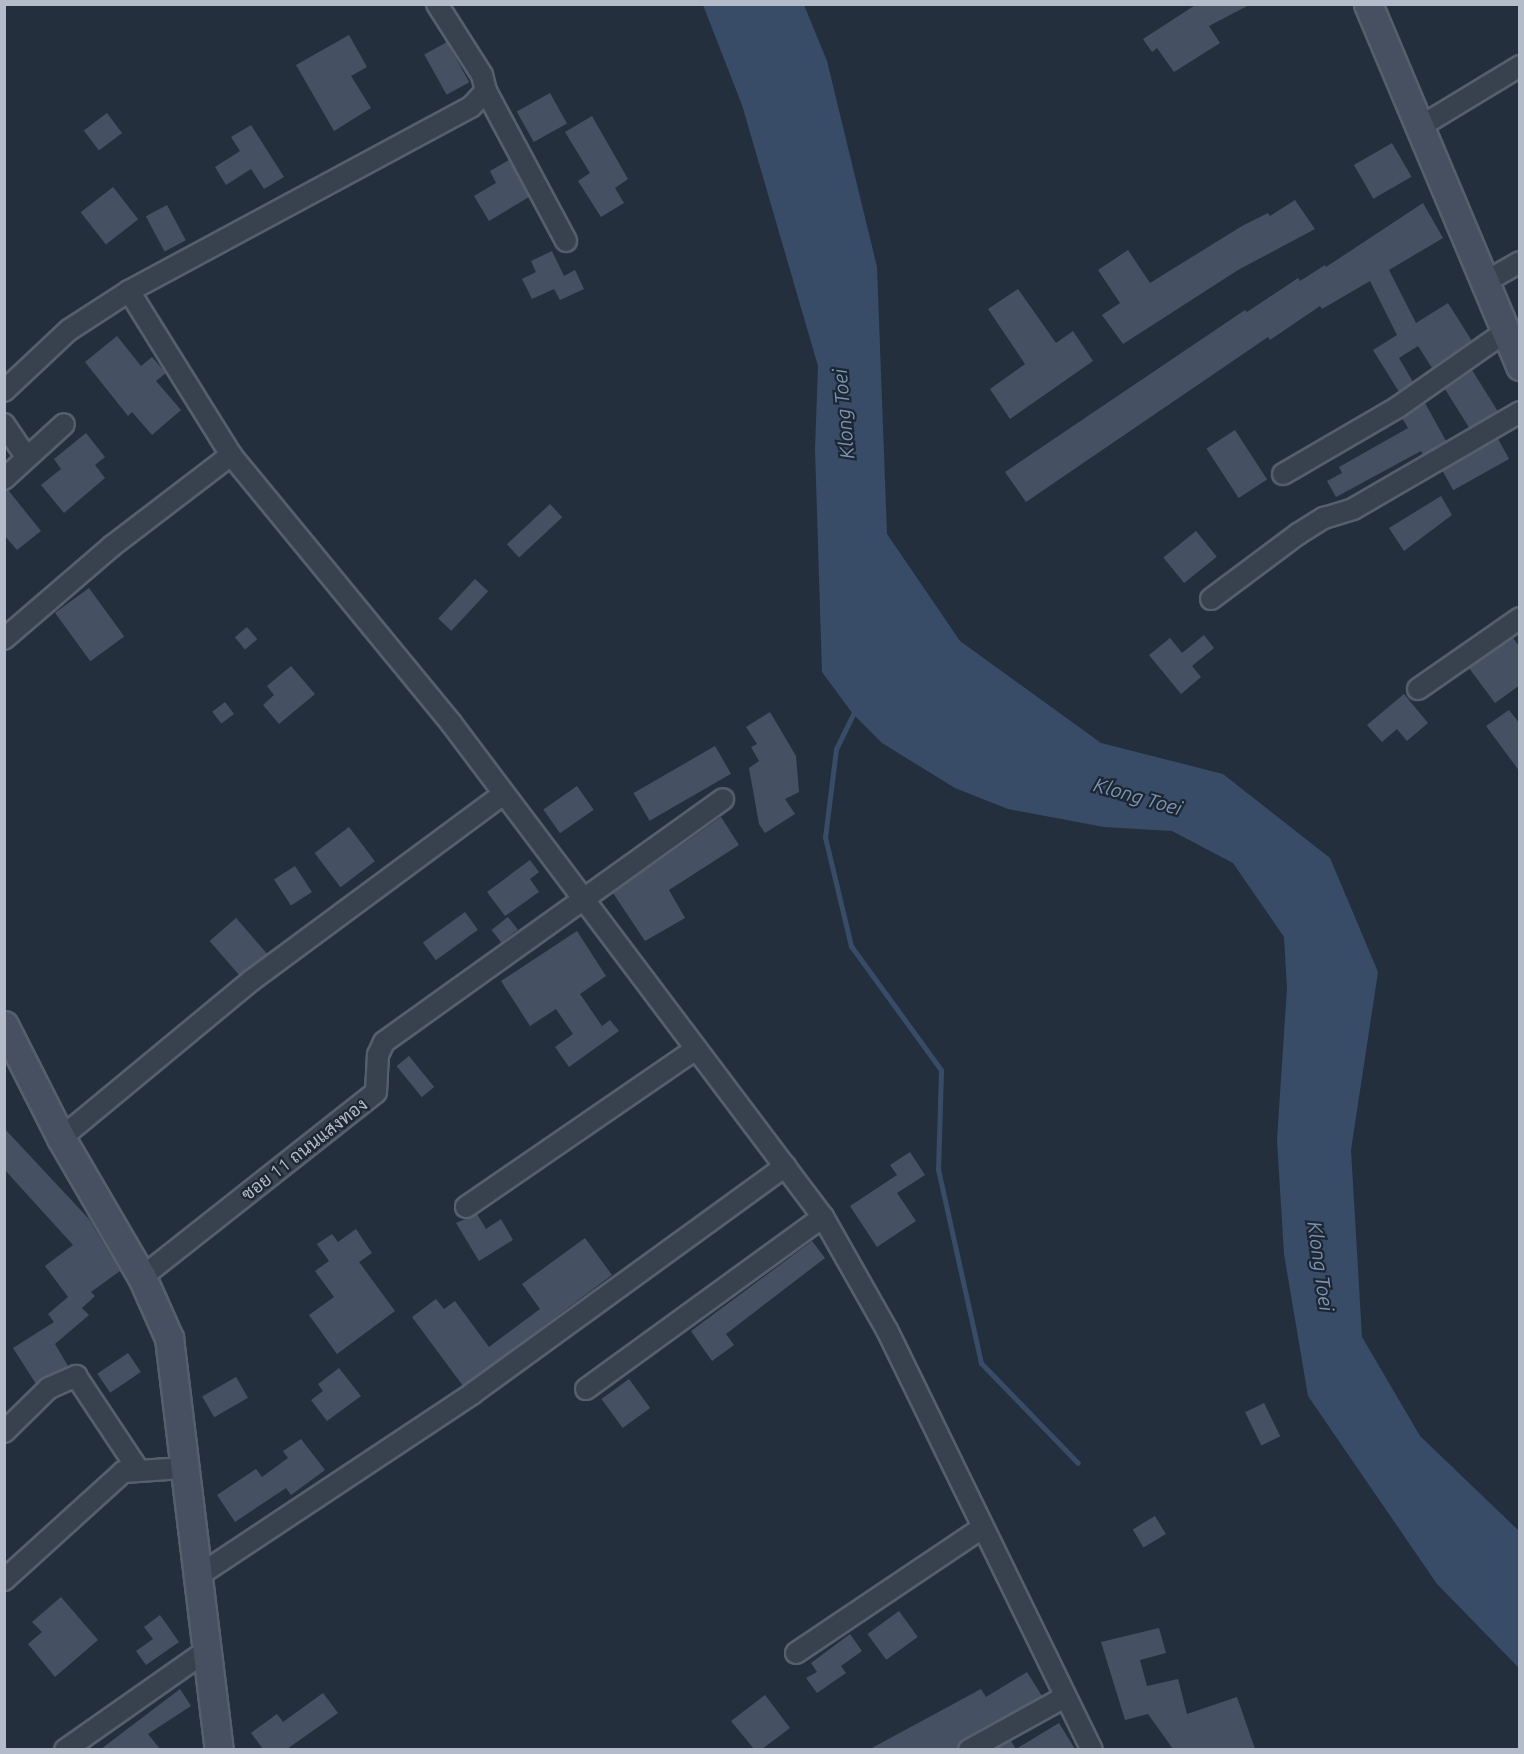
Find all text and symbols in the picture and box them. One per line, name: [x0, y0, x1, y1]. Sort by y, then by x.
water label: Klong Toei: [827, 368, 859, 460]
water label: Klong Toei: [1091, 772, 1185, 820]
street label: ซอย 11 ถนนแสงทอง: [237, 1093, 371, 1205]
water label: Klong Toei: [1303, 1219, 1339, 1313]

